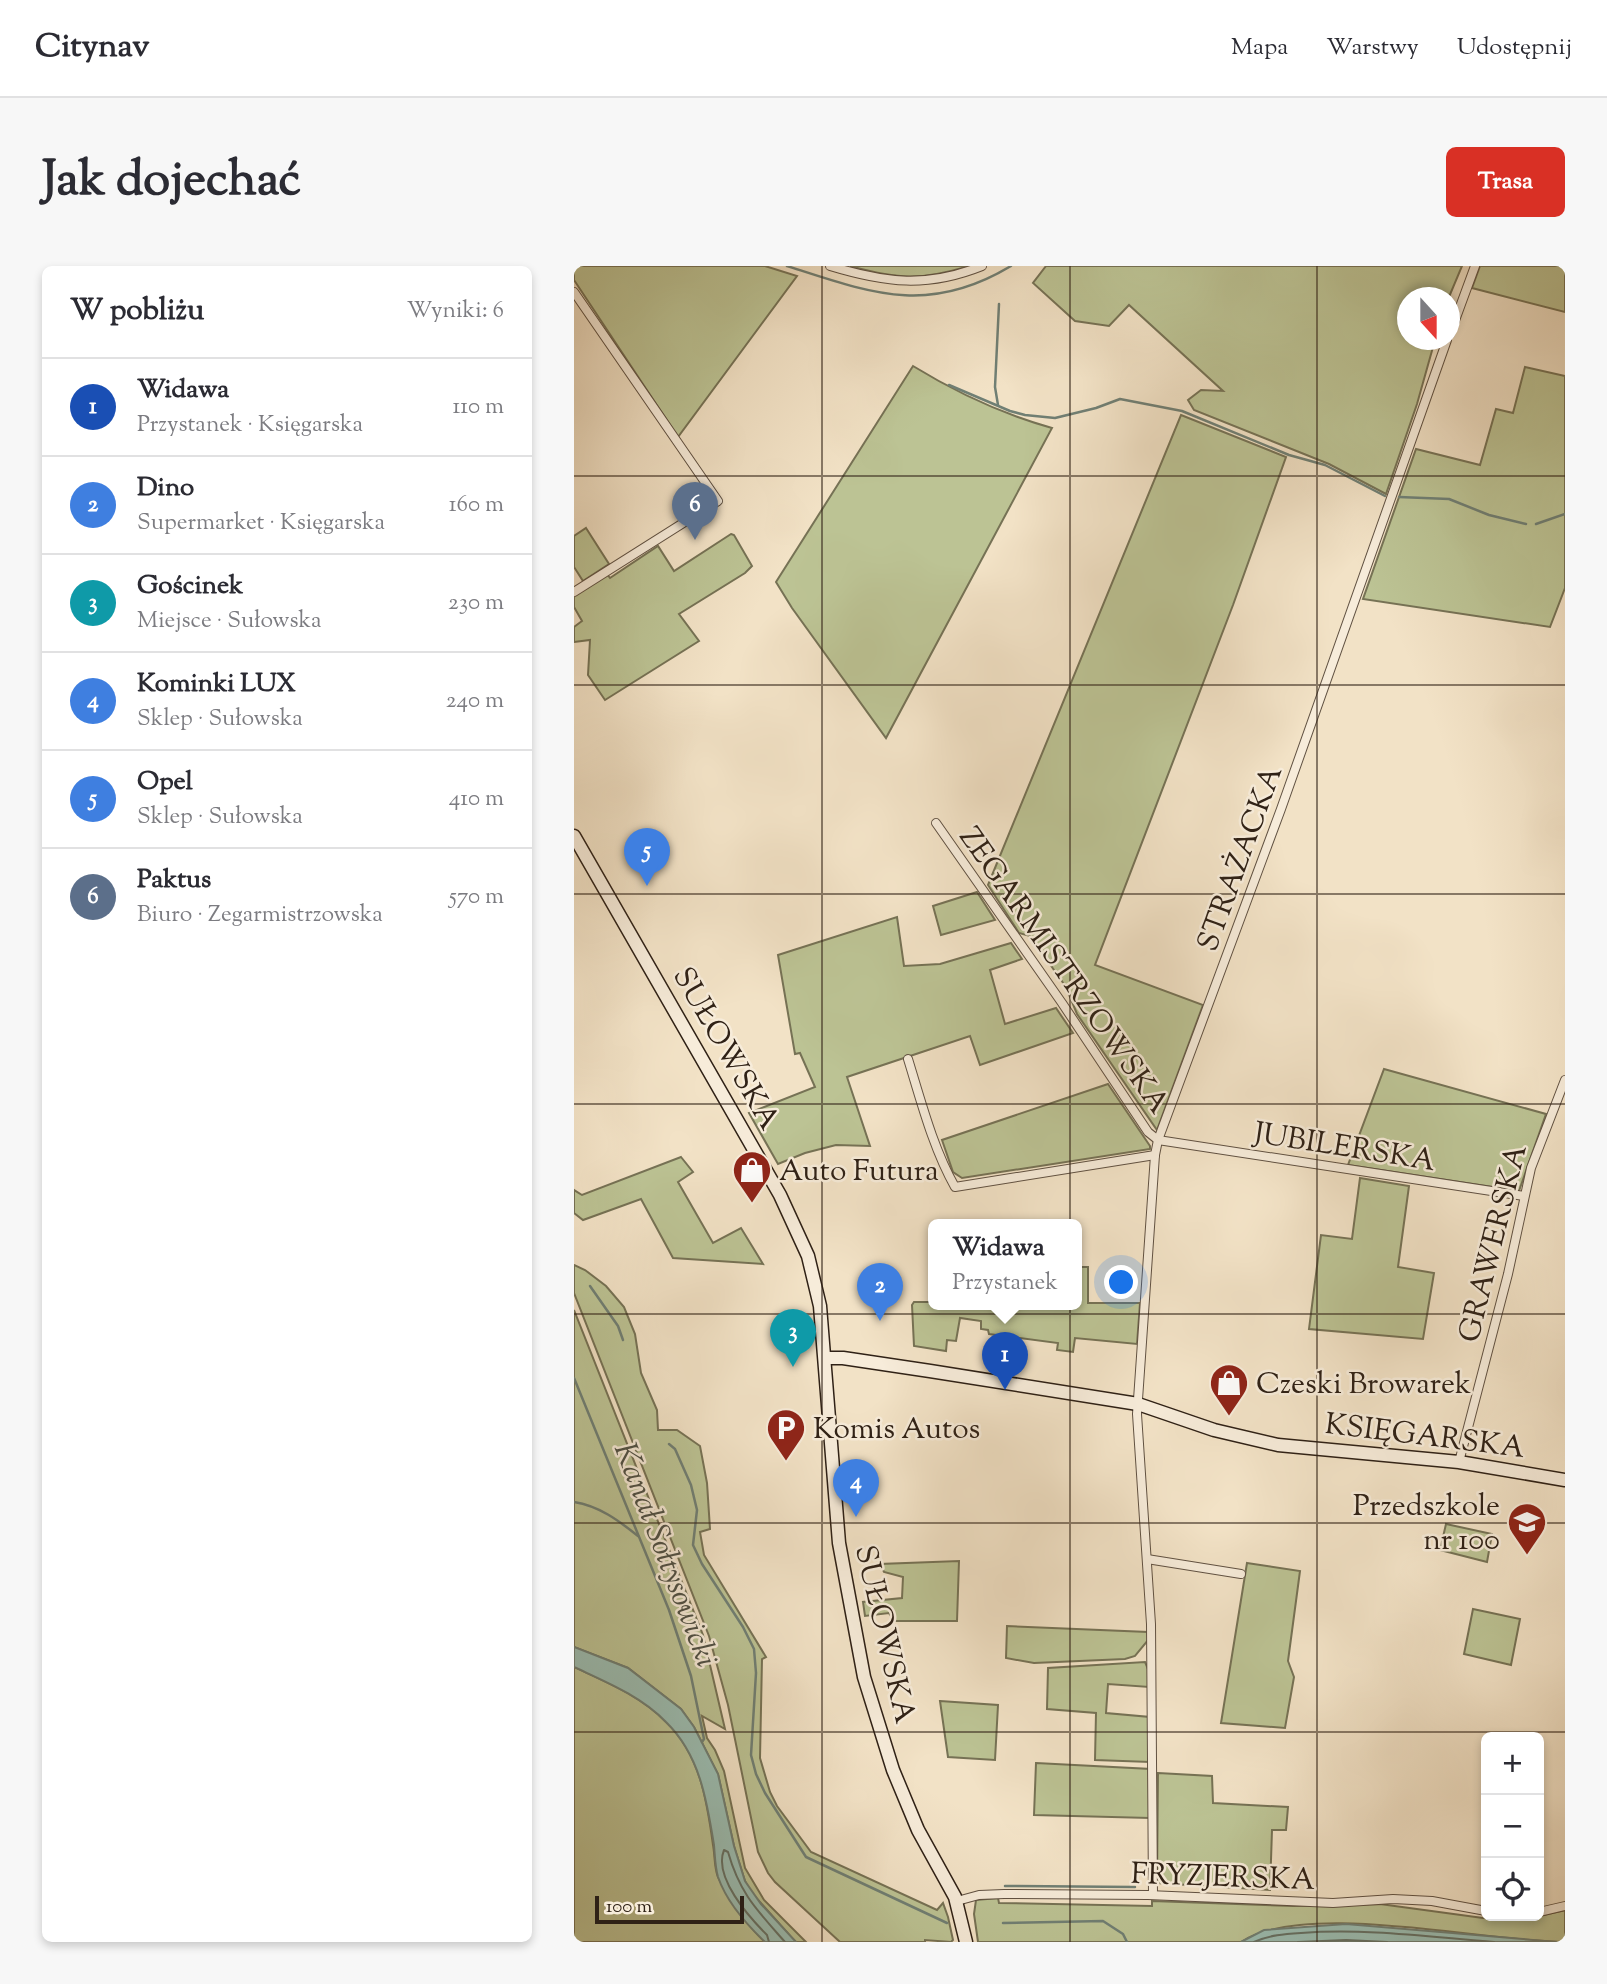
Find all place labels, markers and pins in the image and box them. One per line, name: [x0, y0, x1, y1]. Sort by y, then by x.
pin: 6: [672, 482, 718, 540]
pin: 5: [624, 828, 670, 886]
shop icon: Auto Futura: [731, 1149, 773, 1204]
place label: Auto Futura: [779, 1151, 939, 1194]
pin: 2: [857, 1263, 903, 1321]
pin: 3: [770, 1309, 816, 1367]
pin: 1: [982, 1332, 1028, 1390]
shop icon: Czeski Browarek: [1208, 1362, 1250, 1417]
place label: Czeski Browarek: [1256, 1364, 1471, 1407]
parking icon: Komis Autos: [765, 1407, 807, 1462]
place label: Komis Autos: [813, 1409, 980, 1452]
pin: 4: [833, 1459, 879, 1517]
place label: Przedszkole nr 100: [1353, 1486, 1500, 1563]
school or university icon: Przedszkole nr 100: [1506, 1501, 1548, 1556]

